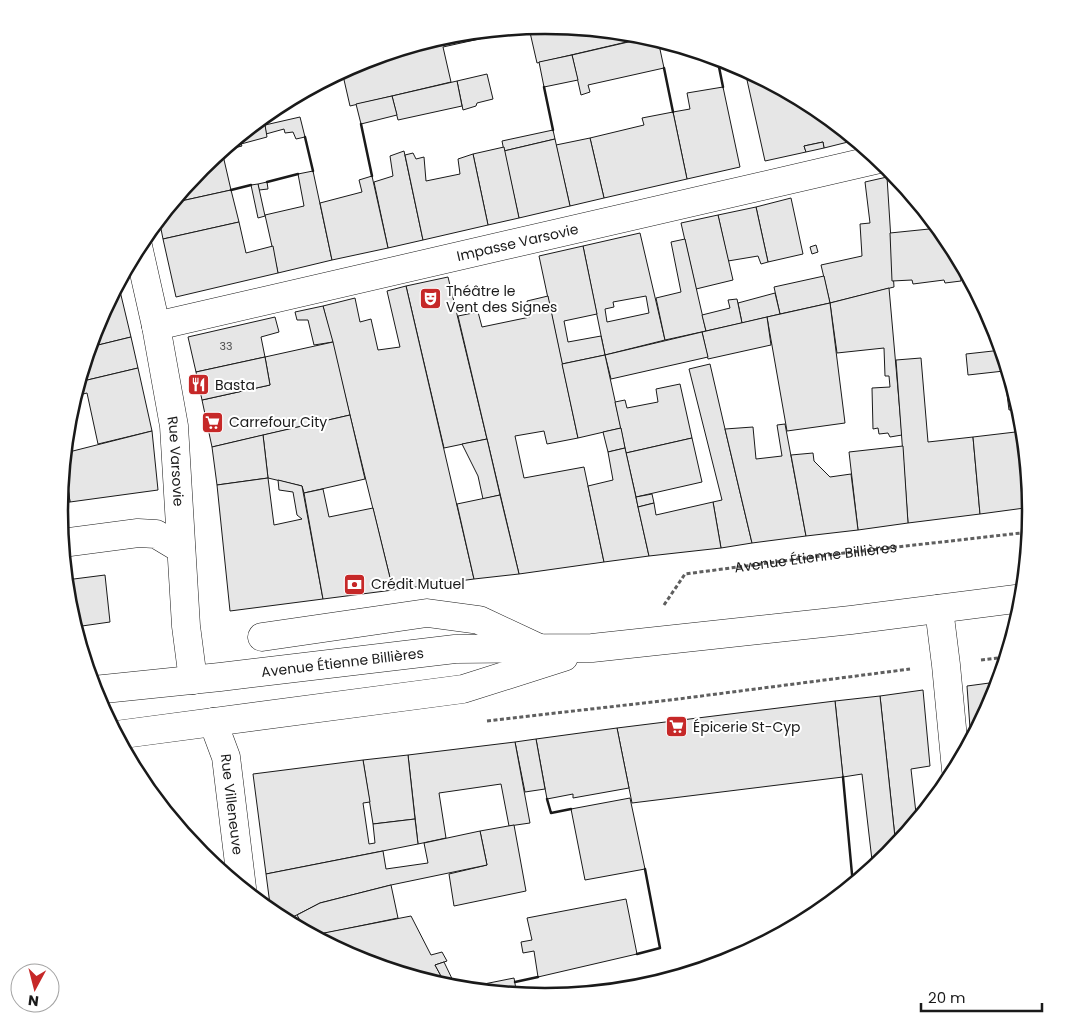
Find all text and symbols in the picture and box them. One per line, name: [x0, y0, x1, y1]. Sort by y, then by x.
street label: Impasse Varsovie: [455, 219, 581, 266]
place label: Théâtre le Vent des Signes: [446, 281, 557, 317]
theatre icon: Théâtre le Vent des Signes: [418, 287, 442, 311]
house number: 33: [220, 338, 232, 354]
restaurant icon: Basta: [187, 373, 211, 397]
place label: Basta: [215, 375, 255, 395]
supermarket icon: Carrefour City: [201, 410, 225, 434]
place label: Carrefour City: [229, 412, 327, 432]
street label: Rue Varsovie: [162, 415, 189, 507]
street label: Avenue Étienne Billières: [733, 537, 898, 577]
bank icon: Crédit Mutuel: [343, 572, 367, 596]
place label: Crédit Mutuel: [371, 574, 465, 594]
street label: Avenue Étienne Billières: [260, 643, 425, 682]
supermarket icon: Épicerie St-Cyp: [665, 715, 689, 739]
place label: Épicerie St-Cyp: [693, 717, 801, 737]
street label: Rue Villeneuve: [216, 753, 248, 856]
north arrow: [10, 963, 60, 1013]
scale bar: [921, 980, 1042, 1012]
text: 20 m: [928, 987, 966, 1008]
text: N: [27, 990, 40, 1011]

